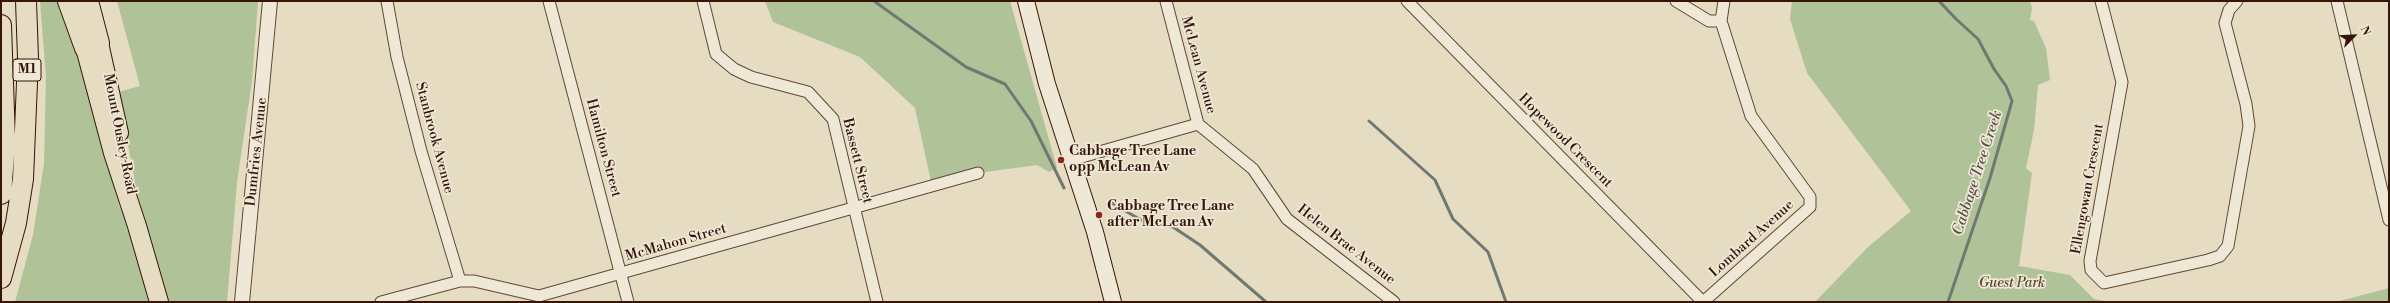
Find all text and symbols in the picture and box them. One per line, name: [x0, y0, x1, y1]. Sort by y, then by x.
street label: McLean Avenue: [1177, 14, 1219, 116]
north arrow: [2334, 16, 2374, 56]
text: N: [2357, 24, 2373, 38]
road number: M1: [13, 59, 41, 81]
street label: Mount Ousley Road: [99, 72, 139, 196]
street label: Stanbrook Avenue: [411, 80, 457, 196]
street label: Hopewood Crescent: [1514, 90, 1616, 192]
street label: Dumfries Avenue: [243, 97, 271, 207]
street label: Hamilton Street: [582, 97, 624, 199]
water label: Cabbage Tree Creek: [1949, 108, 2007, 238]
street label: Bassett Street: [838, 117, 876, 205]
street label: Ellengowan Crescent: [2068, 122, 2108, 256]
place label: Cabbage Tree Lane opp McLean Av: [1069, 144, 1196, 176]
marker: Cabbage Tree Lane opp McLean Av: [1056, 155, 1066, 165]
street label: Lombard Avenue: [1706, 197, 1798, 281]
place label: Cabbage Tree Lane after McLean Av: [1107, 199, 1234, 232]
street label: Helen Brae Avenue: [1294, 202, 1398, 288]
marker: Cabbage Tree Lane after McLean Av: [1094, 210, 1104, 220]
street label: McMahon Street: [624, 221, 728, 265]
park label: Guest Park: [1979, 276, 2045, 292]

